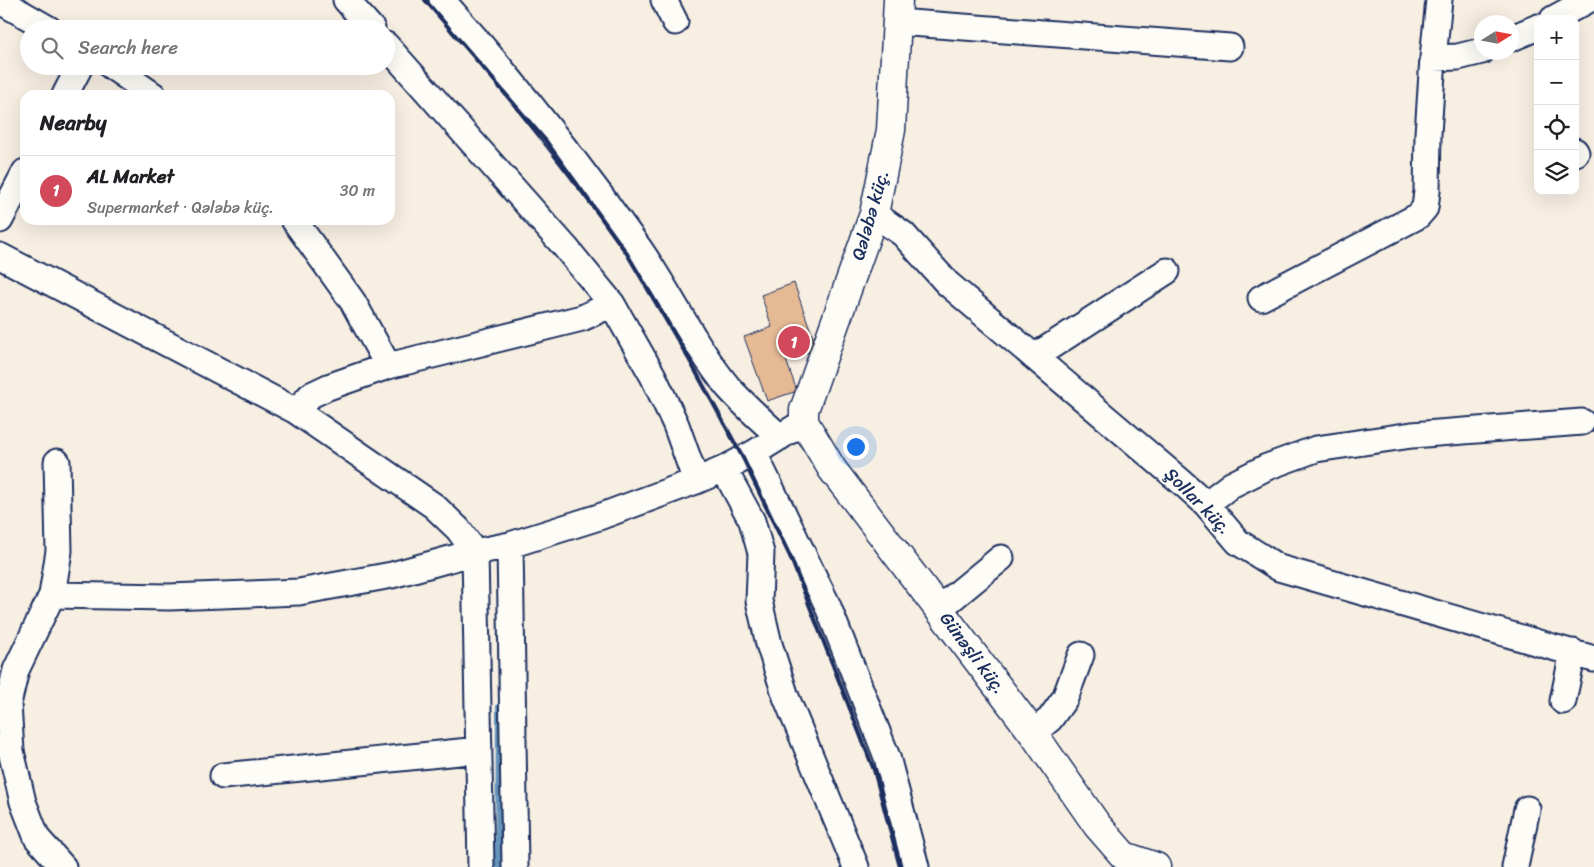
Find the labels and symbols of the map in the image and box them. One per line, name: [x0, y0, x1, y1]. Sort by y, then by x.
north arrow: [1474, 15, 1519, 60]
street label: Qələbə küç.: [842, 166, 898, 264]
pin: 1: [778, 323, 810, 361]
your location: [843, 434, 869, 460]
street label: Şollar küç.: [1156, 459, 1240, 543]
street label: Günəşli küç.: [931, 605, 1015, 701]

